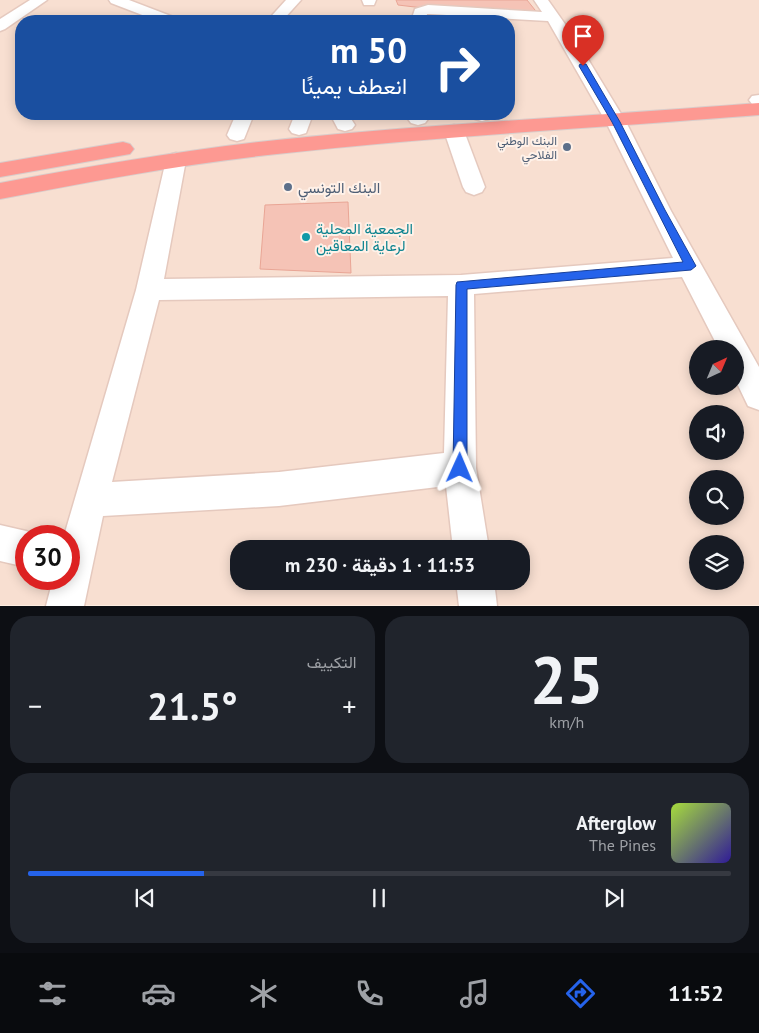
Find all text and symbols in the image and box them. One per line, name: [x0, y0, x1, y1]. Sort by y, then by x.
pin: [562, 15, 604, 66]
icon: arrive: [569, 22, 597, 50]
text: 50 m: [330, 27, 407, 73]
icon: right: [425, 35, 490, 100]
text: انعطف يمينًا: [301, 72, 407, 100]
place label: البنك الوطني الفلاحي: [497, 133, 557, 165]
marker: البنك الوطني الفلاحي: [561, 141, 573, 153]
place label: البنك التونسي: [298, 178, 380, 201]
marker: البنك التونسي: [282, 181, 294, 193]
place label: الجمعية المحلية لرعاية المعاقين: [316, 219, 413, 256]
marker: الجمعية المحلية لرعاية المعاقين: [300, 231, 312, 243]
north arrow: [689, 340, 744, 395]
map controls: [689, 340, 744, 590]
button: sound: [689, 405, 744, 460]
position arrow: [433, 441, 485, 493]
button: search: [689, 470, 744, 525]
speed limit sign: 30: [15, 525, 80, 590]
button: layers: [689, 535, 744, 590]
text: 11:53 · 1 دقيقة · 230 m: [285, 553, 475, 577]
text: 25: [530, 637, 604, 721]
text: التكييف: [307, 652, 357, 672]
text: 21.5°: [147, 681, 238, 730]
text: −: [28, 687, 42, 724]
text: +: [342, 687, 357, 724]
text: km/h: [549, 712, 584, 732]
text: Afterglow: [576, 811, 656, 835]
text: The Pines: [589, 835, 656, 855]
icon: previous: [131, 884, 159, 912]
icon: pause: [365, 884, 393, 912]
icon: next: [600, 884, 628, 912]
icon: filters: [35, 976, 70, 1011]
icon: car: [141, 976, 176, 1011]
icon: climate: [246, 976, 281, 1011]
icon: phone: [352, 976, 387, 1011]
icon: music: [457, 976, 492, 1011]
icon: directions: [563, 976, 598, 1011]
text: 11:52: [668, 979, 724, 1007]

